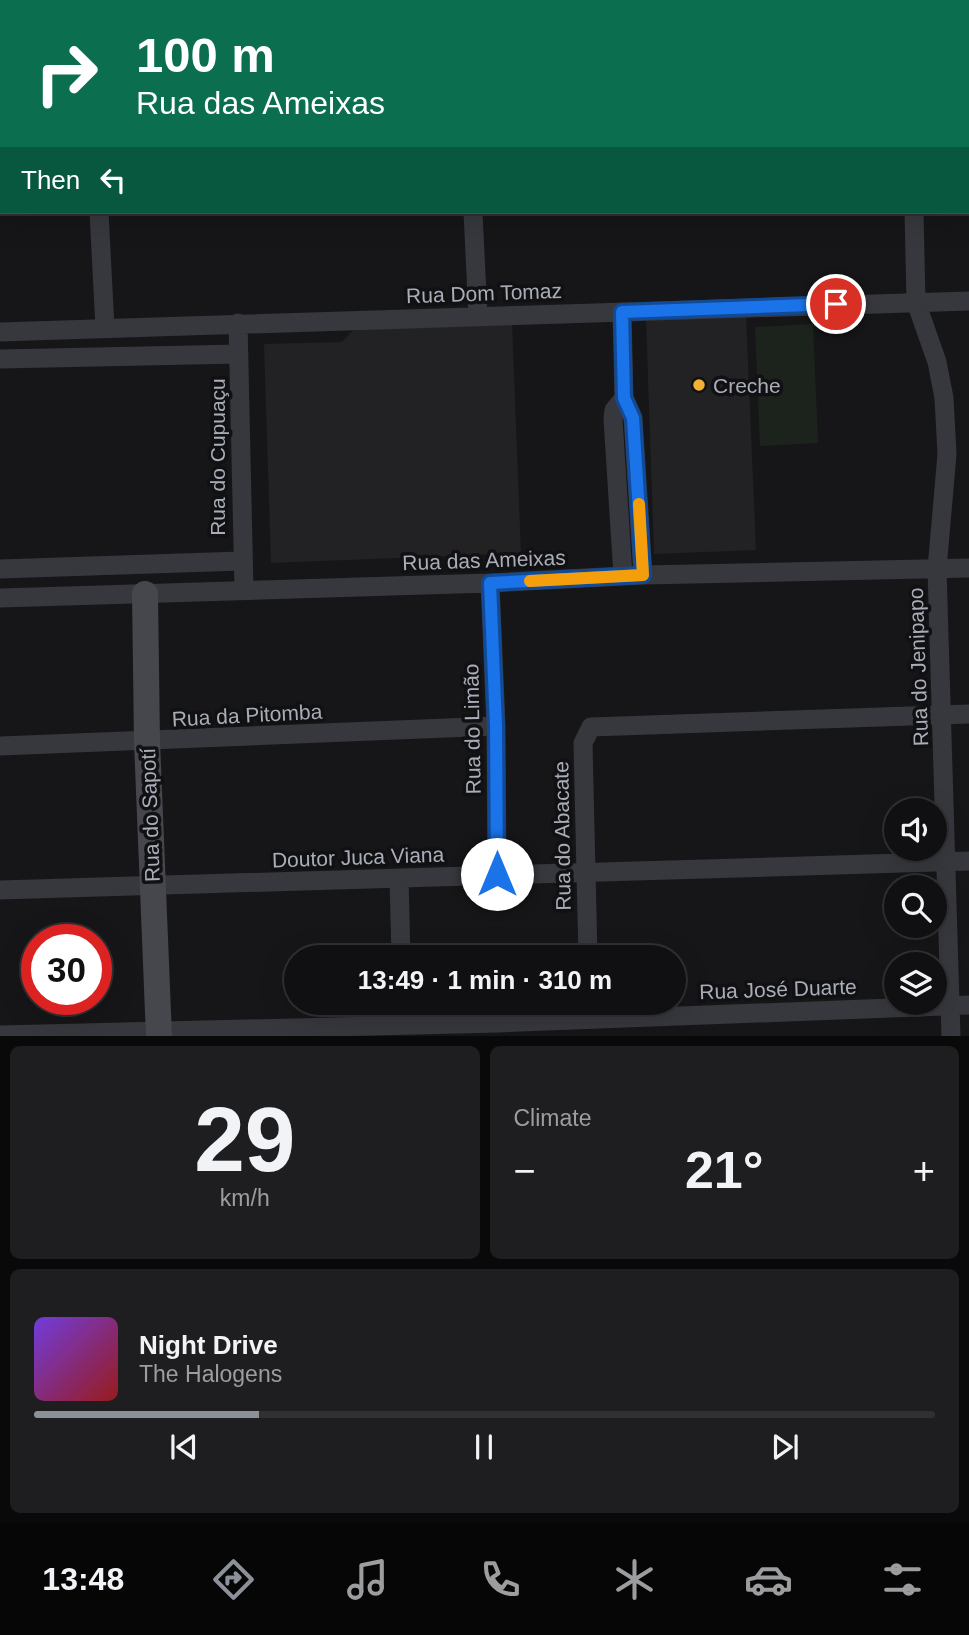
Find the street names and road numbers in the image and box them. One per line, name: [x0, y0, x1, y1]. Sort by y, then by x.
street label: Rua Dom Tomaz: [406, 279, 562, 307]
street label: Rua do Cupuaçu: [206, 378, 229, 536]
street label: Rua das Ameixas: [402, 546, 566, 574]
street label: Rua do Jenipapo: [904, 587, 932, 747]
street label: Rua do Limão: [459, 663, 485, 795]
street label: Rua da Pitomba: [171, 700, 323, 730]
street label: Rua do Sapotí: [136, 747, 164, 882]
street label: Rua do Abacate: [549, 761, 575, 911]
street label: Doutor Juca Viana: [271, 842, 445, 872]
street label: Rua José Duarte: [699, 975, 857, 1003]

